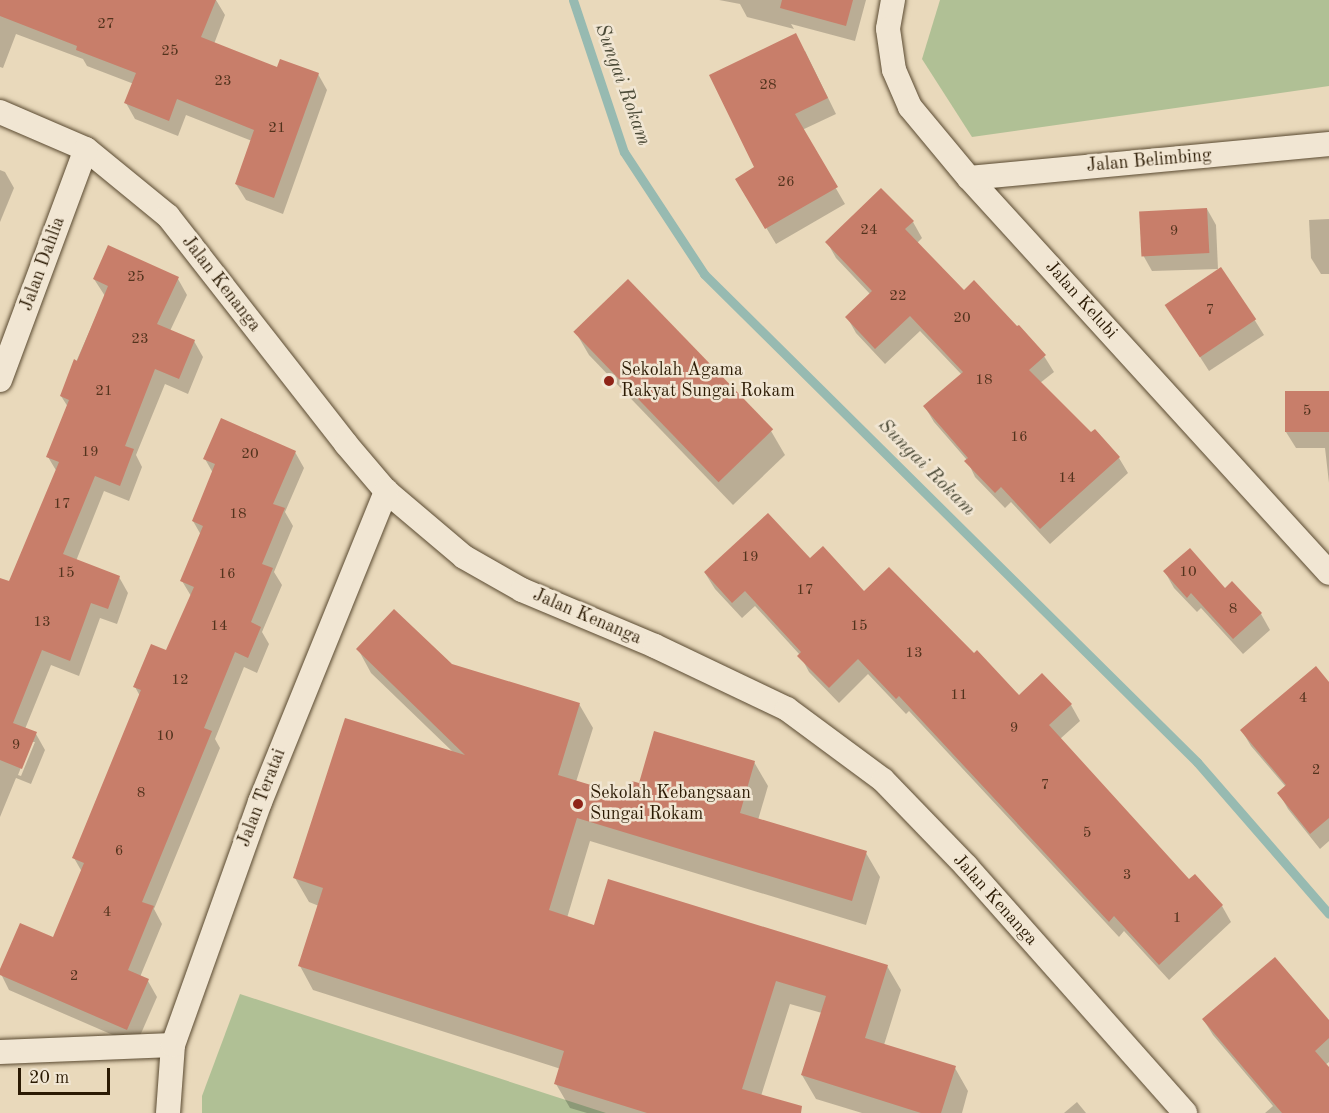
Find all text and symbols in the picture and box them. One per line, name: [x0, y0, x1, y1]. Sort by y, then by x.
house number: 27: [97, 16, 115, 34]
water label: Sungai Rokam: [589, 21, 655, 149]
house number: 25: [161, 43, 179, 61]
house number: 23: [214, 73, 232, 91]
house number: 28: [759, 77, 777, 95]
house number: 21: [268, 120, 286, 138]
street label: Jalan Belimbing: [1086, 145, 1212, 177]
house number: 26: [777, 174, 795, 192]
street label: Jalan Dahlia: [16, 214, 70, 314]
house number: 24: [860, 222, 878, 240]
house number: 9: [1170, 223, 1178, 241]
street label: Jalan Kenanga: [177, 232, 265, 336]
street label: Jalan Kelubi: [1040, 257, 1122, 343]
house number: 25: [127, 269, 145, 287]
house number: 22: [889, 288, 907, 306]
house number: 7: [1206, 302, 1214, 320]
house number: 20: [953, 310, 971, 328]
house number: 23: [131, 331, 149, 349]
place label: Sekolah Agama Rakyat Sungai Rokam: [621, 360, 795, 403]
house number: 18: [975, 372, 993, 390]
marker: Sekolah Agama Rakyat Sungai Rokam: [602, 374, 616, 388]
house number: 21: [95, 383, 113, 401]
house number: 5: [1303, 403, 1311, 421]
water label: Sungai Rokam: [872, 414, 980, 522]
house number: 16: [1010, 429, 1028, 447]
house number: 19: [81, 444, 99, 462]
house number: 20: [241, 446, 259, 464]
house number: 14: [1058, 470, 1076, 488]
house number: 17: [53, 496, 71, 514]
house number: 18: [229, 506, 247, 524]
house number: 19: [741, 549, 759, 567]
house number: 10: [1179, 564, 1197, 582]
house number: 15: [57, 565, 75, 583]
house number: 16: [218, 566, 236, 584]
house number: 17: [796, 582, 814, 600]
street label: Jalan Kenanga: [529, 584, 645, 650]
house number: 8: [1229, 601, 1237, 619]
house number: 13: [33, 614, 51, 632]
house number: 14: [210, 618, 228, 636]
house number: 15: [850, 618, 868, 636]
house number: 13: [905, 645, 923, 663]
house number: 12: [171, 672, 189, 690]
house number: 11: [950, 687, 968, 705]
house number: 4: [1299, 690, 1307, 708]
house number: 9: [1010, 720, 1018, 738]
house number: 10: [156, 728, 174, 746]
house number: 9: [12, 737, 20, 755]
street label: Jalan Teratai: [233, 746, 291, 850]
house number: 2: [1312, 762, 1320, 780]
house number: 7: [1041, 777, 1049, 795]
place label: Sekolah Kebangsaan Sungai Rokam: [590, 783, 751, 826]
house number: 8: [137, 785, 145, 803]
marker: Sekolah Kebangsaan Sungai Rokam: [571, 797, 585, 811]
house number: 5: [1083, 825, 1091, 843]
house number: 6: [115, 843, 123, 861]
street label: Jalan Kenanga: [948, 850, 1042, 950]
house number: 3: [1123, 867, 1131, 885]
house number: 4: [103, 904, 111, 922]
house number: 1: [1173, 910, 1181, 928]
house number: 2: [70, 968, 78, 986]
scale bar: [21, 1056, 112, 1094]
text: 20 m: [29, 1069, 69, 1087]

